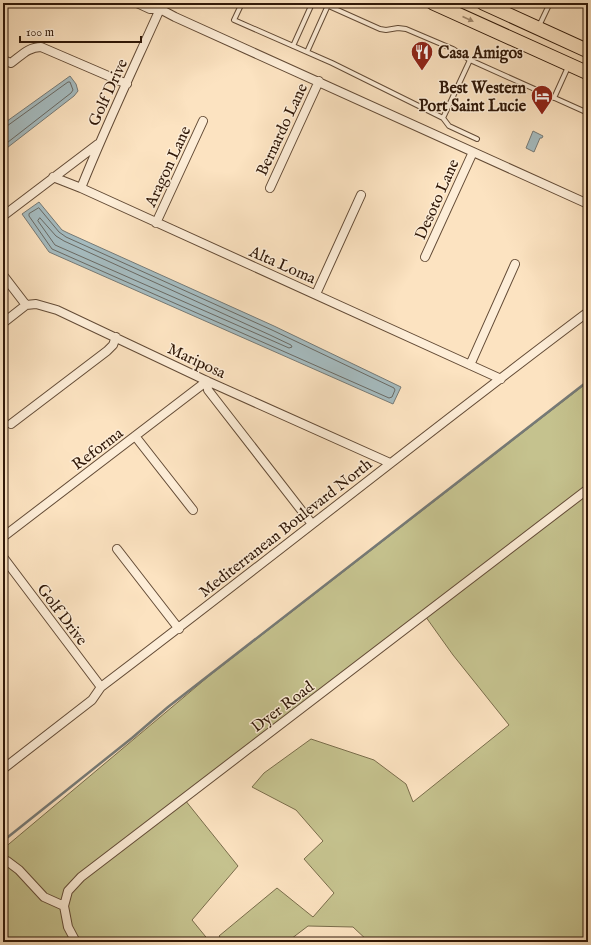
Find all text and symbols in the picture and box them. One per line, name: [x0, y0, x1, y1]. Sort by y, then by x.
one-way arrow: [463, 16, 474, 22]
scale bar: [20, 18, 141, 44]
text: 100 m: [26, 25, 54, 40]
restaurant icon: Casa Amigos: [409, 39, 435, 72]
place label: Casa Amigos: [438, 44, 523, 64]
street label: Golf Drive: [84, 56, 133, 130]
place label: Best Western Port Saint Lucie: [419, 79, 527, 117]
street label: Bernardo Lane: [253, 80, 313, 179]
hotel icon: Best Western Port Saint Lucie: [529, 83, 555, 116]
street label: Aragon Lane: [141, 123, 196, 211]
street label: Desoto Lane: [411, 156, 464, 243]
street label: Alta Loma: [245, 242, 319, 289]
street label: Mariposa: [164, 340, 229, 384]
street label: Reforma: [69, 424, 128, 475]
street label: Mediterranean Boulevard North: [196, 454, 377, 602]
street label: Golf Drive: [32, 580, 91, 650]
street label: Dyer Road: [248, 677, 319, 738]

